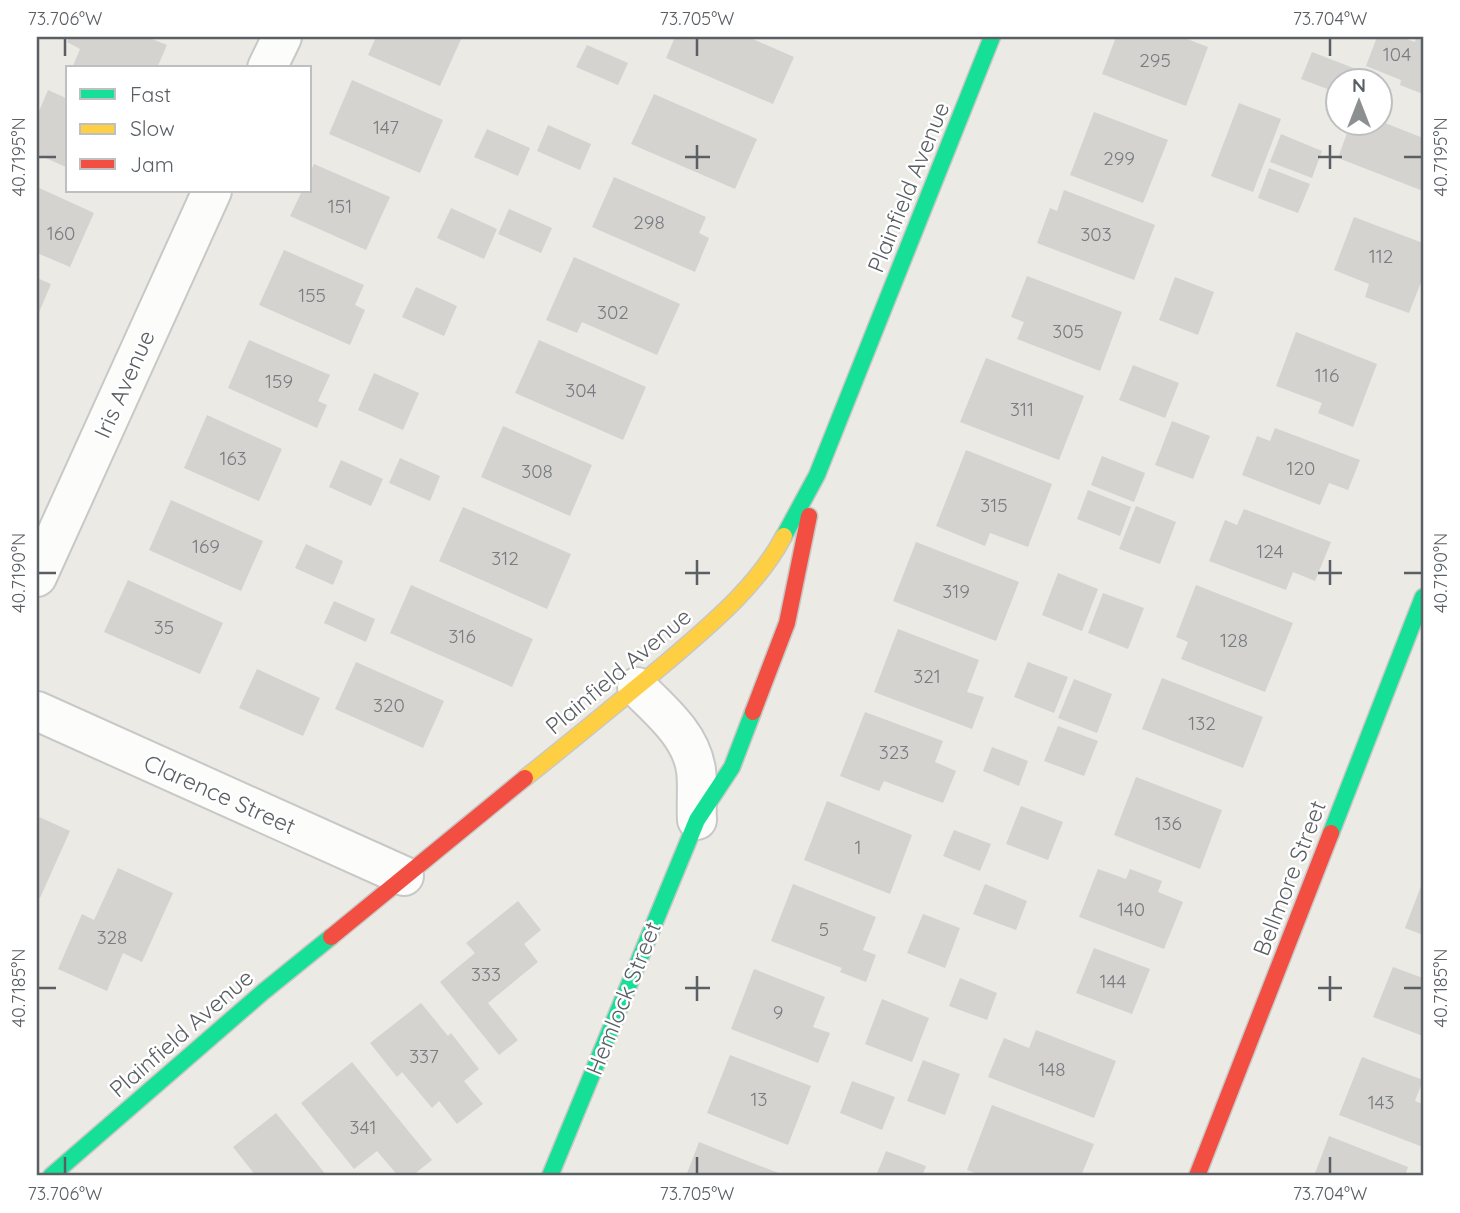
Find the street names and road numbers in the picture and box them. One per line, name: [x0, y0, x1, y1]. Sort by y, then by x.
street label: Plainfield Avenue: [861, 98, 955, 276]
street label: Iris Avenue: [87, 325, 161, 443]
street label: Plainfield Avenue: [539, 602, 697, 740]
street label: Clarence Street: [140, 748, 301, 840]
street label: Bellmore Street: [1246, 796, 1332, 960]
street label: Hemlock Street: [579, 917, 667, 1079]
street label: Plainfield Avenue: [103, 963, 259, 1103]

